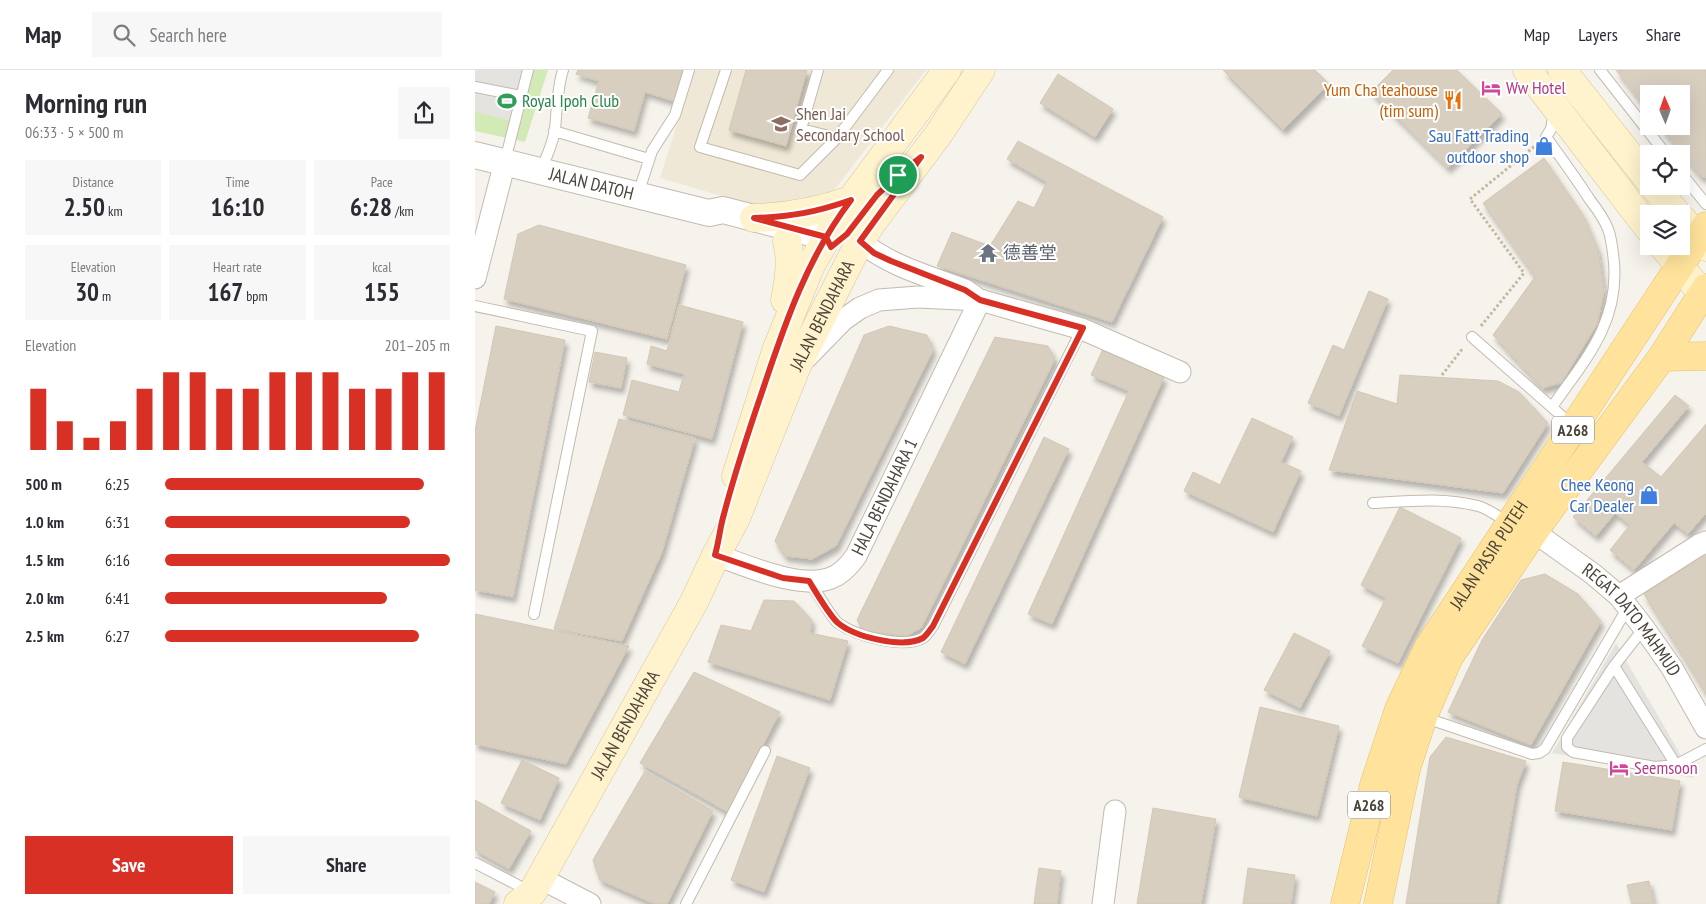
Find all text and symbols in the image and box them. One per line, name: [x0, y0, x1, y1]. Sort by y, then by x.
search box: [92, 12, 442, 57]
text: Map: [25, 19, 62, 50]
icon: search: [110, 21, 138, 49]
text: Search here: [150, 23, 227, 47]
text: Map: [1524, 23, 1550, 46]
text: Layers: [1578, 23, 1618, 46]
text: Share: [1646, 23, 1681, 46]
place label: Ww Hotel: [1506, 76, 1567, 99]
hotel icon: Ww Hotel: [1480, 77, 1502, 99]
place label: Yum Cha teahouse (tim sum): [1324, 78, 1439, 122]
text: Morning run: [25, 84, 147, 121]
north arrow: [1640, 85, 1690, 135]
map controls: [1640, 85, 1690, 255]
button: share: [398, 87, 450, 139]
place label: Royal Ipoh Club: [522, 89, 619, 112]
restaurant icon: Yum Cha teahouse (tim sum): [1442, 89, 1464, 111]
sports icon: Royal Ipoh Club: [496, 90, 518, 112]
place label: Shen Jai Secondary School: [796, 102, 905, 146]
school or university icon: Shen Jai Secondary School: [770, 113, 792, 135]
text: 06:33 · 5 × 500 m: [25, 122, 123, 142]
place label: Sau Fatt Trading outdoor shop: [1429, 124, 1529, 168]
shop icon: Sau Fatt Trading outdoor shop: [1533, 135, 1555, 157]
button: locate: [1640, 145, 1690, 195]
pin: [877, 154, 919, 196]
icon: arrive: [884, 161, 912, 189]
street label: JALAN DATOH: [546, 162, 636, 205]
text: Distance: [73, 173, 114, 191]
text: Time: [225, 173, 250, 191]
text: Pace: [371, 173, 393, 191]
text: 2.50: [64, 191, 105, 223]
text: 16:10: [210, 191, 265, 223]
text: 6:28: [350, 191, 392, 223]
text: km: [105, 202, 123, 220]
text: /km: [392, 202, 414, 220]
button: layers: [1640, 205, 1690, 255]
place label: 德善堂: [1003, 241, 1057, 264]
temple icon: 德善堂: [977, 242, 999, 264]
street label: JALAN BENDAHARA: [784, 256, 860, 375]
text: Elevation: [71, 258, 116, 276]
text: Heart rate: [213, 258, 262, 276]
text: kcal: [372, 258, 391, 276]
text: 30: [75, 276, 99, 308]
text: 167: [207, 276, 243, 308]
text: 155: [364, 276, 400, 308]
text: m: [99, 287, 111, 305]
text: bpm: [243, 287, 268, 305]
text: Elevation: [25, 335, 76, 355]
text: 201–205 m: [385, 335, 450, 355]
road number: A268: [1552, 416, 1594, 444]
street label: HALA BENDAHARA 1: [846, 434, 922, 559]
place label: Chee Keong Car Dealer: [1560, 473, 1634, 517]
text: 500 m: [25, 474, 62, 494]
text: 6:25: [105, 474, 130, 494]
shop icon: Chee Keong Car Dealer: [1638, 484, 1660, 506]
street label: JALAN PASIR PUTEH: [1444, 496, 1533, 615]
text: 1.0 km: [25, 512, 64, 532]
text: 6:31: [105, 512, 130, 532]
text: 1.5 km: [25, 550, 64, 570]
text: 6:16: [105, 550, 130, 570]
street label: REGAT DATO MAHMUD: [1578, 558, 1686, 680]
text: 2.0 km: [25, 588, 64, 608]
text: 6:41: [105, 588, 130, 608]
text: 2.5 km: [25, 626, 64, 646]
text: 6:27: [105, 626, 130, 646]
street label: JALAN BENDAHARA: [585, 666, 665, 784]
place label: Seemsoon: [1634, 756, 1698, 779]
hotel icon: Seemsoon: [1608, 757, 1630, 779]
road number: A268: [1348, 792, 1390, 818]
button: Save: [25, 836, 233, 894]
button: Share: [243, 836, 450, 894]

